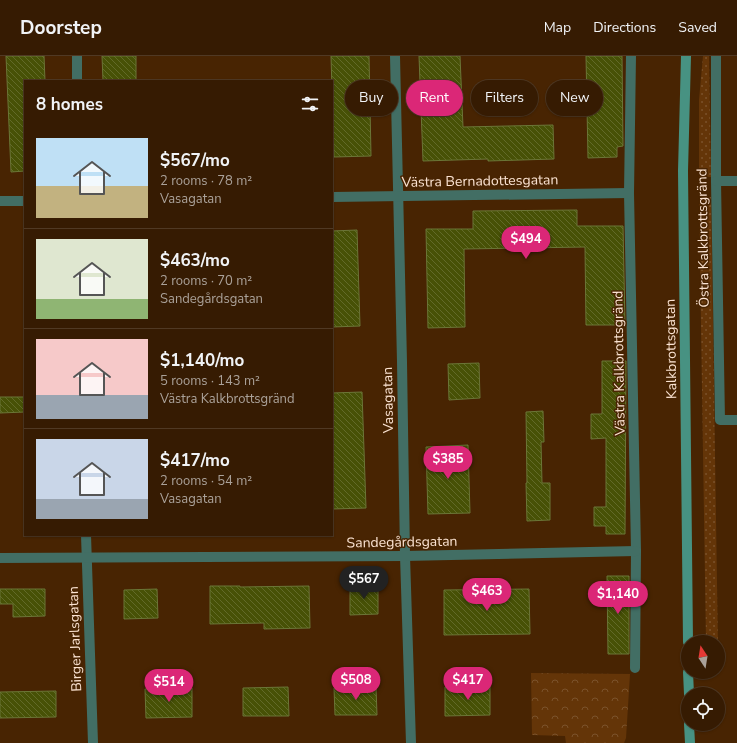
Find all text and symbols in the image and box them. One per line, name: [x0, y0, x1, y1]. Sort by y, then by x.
text: Doorstep: [20, 15, 102, 41]
text: Map: [544, 18, 571, 37]
text: Directions: [593, 18, 656, 37]
text: Saved: [678, 18, 717, 37]
chip: Buy: [345, 80, 398, 116]
chip: Rent: [406, 80, 463, 116]
chip: Filters: [471, 80, 538, 116]
chip: New: [546, 80, 603, 116]
text: 8 homes: [36, 93, 103, 116]
icon: filters: [299, 93, 321, 115]
text: $567/mo: [160, 149, 230, 172]
icon: home: [68, 154, 116, 202]
street label: Östra Kalkbrottsgränd: [692, 168, 714, 308]
street label: Västra Bernadottesgatan: [401, 170, 558, 192]
text: 2 rooms · 78 m²: [160, 172, 252, 190]
text: Vasagatan: [160, 190, 222, 208]
pin: $494: [502, 226, 550, 260]
text: $494: [510, 230, 542, 248]
text: $463/mo: [160, 249, 230, 272]
icon: home: [68, 255, 116, 303]
text: 2 rooms · 70 m²: [160, 272, 252, 290]
text: Sandegårdsgatan: [160, 290, 263, 308]
street label: Västra Kalkbrottsgränd: [608, 290, 630, 437]
street label: Kalkbrottsgatan: [661, 299, 681, 399]
text: $1,140/mo: [160, 349, 244, 372]
icon: home: [68, 355, 116, 403]
street label: Vasagatan: [378, 367, 398, 434]
text: 5 rooms · 143 m²: [160, 372, 260, 390]
text: Västra Kalkbrottsgränd: [160, 390, 295, 408]
pin: $385: [424, 446, 472, 480]
text: $417/mo: [160, 449, 230, 472]
text: $385: [432, 450, 464, 468]
icon: home: [68, 455, 116, 503]
text: 2 rooms · 54 m²: [160, 472, 252, 490]
text: Vasagatan: [160, 490, 222, 508]
street label: Sandegårdsgatan: [346, 532, 458, 552]
pin: $567: [340, 566, 388, 600]
text: $567: [348, 570, 380, 588]
pin: $463: [463, 578, 511, 612]
pin: $1,140: [585, 581, 651, 615]
text: $463: [471, 582, 503, 600]
text: $1,140: [597, 585, 639, 603]
street label: Birger Jarlsgatan: [64, 586, 86, 692]
north arrow: [681, 635, 725, 679]
map controls: [681, 635, 725, 731]
pin: $508: [332, 667, 380, 701]
pin: $417: [444, 667, 492, 701]
pin: $514: [145, 669, 193, 703]
text: $508: [340, 671, 372, 689]
text: $417: [452, 671, 484, 689]
text: $514: [153, 673, 185, 691]
button: locate: [681, 687, 725, 731]

